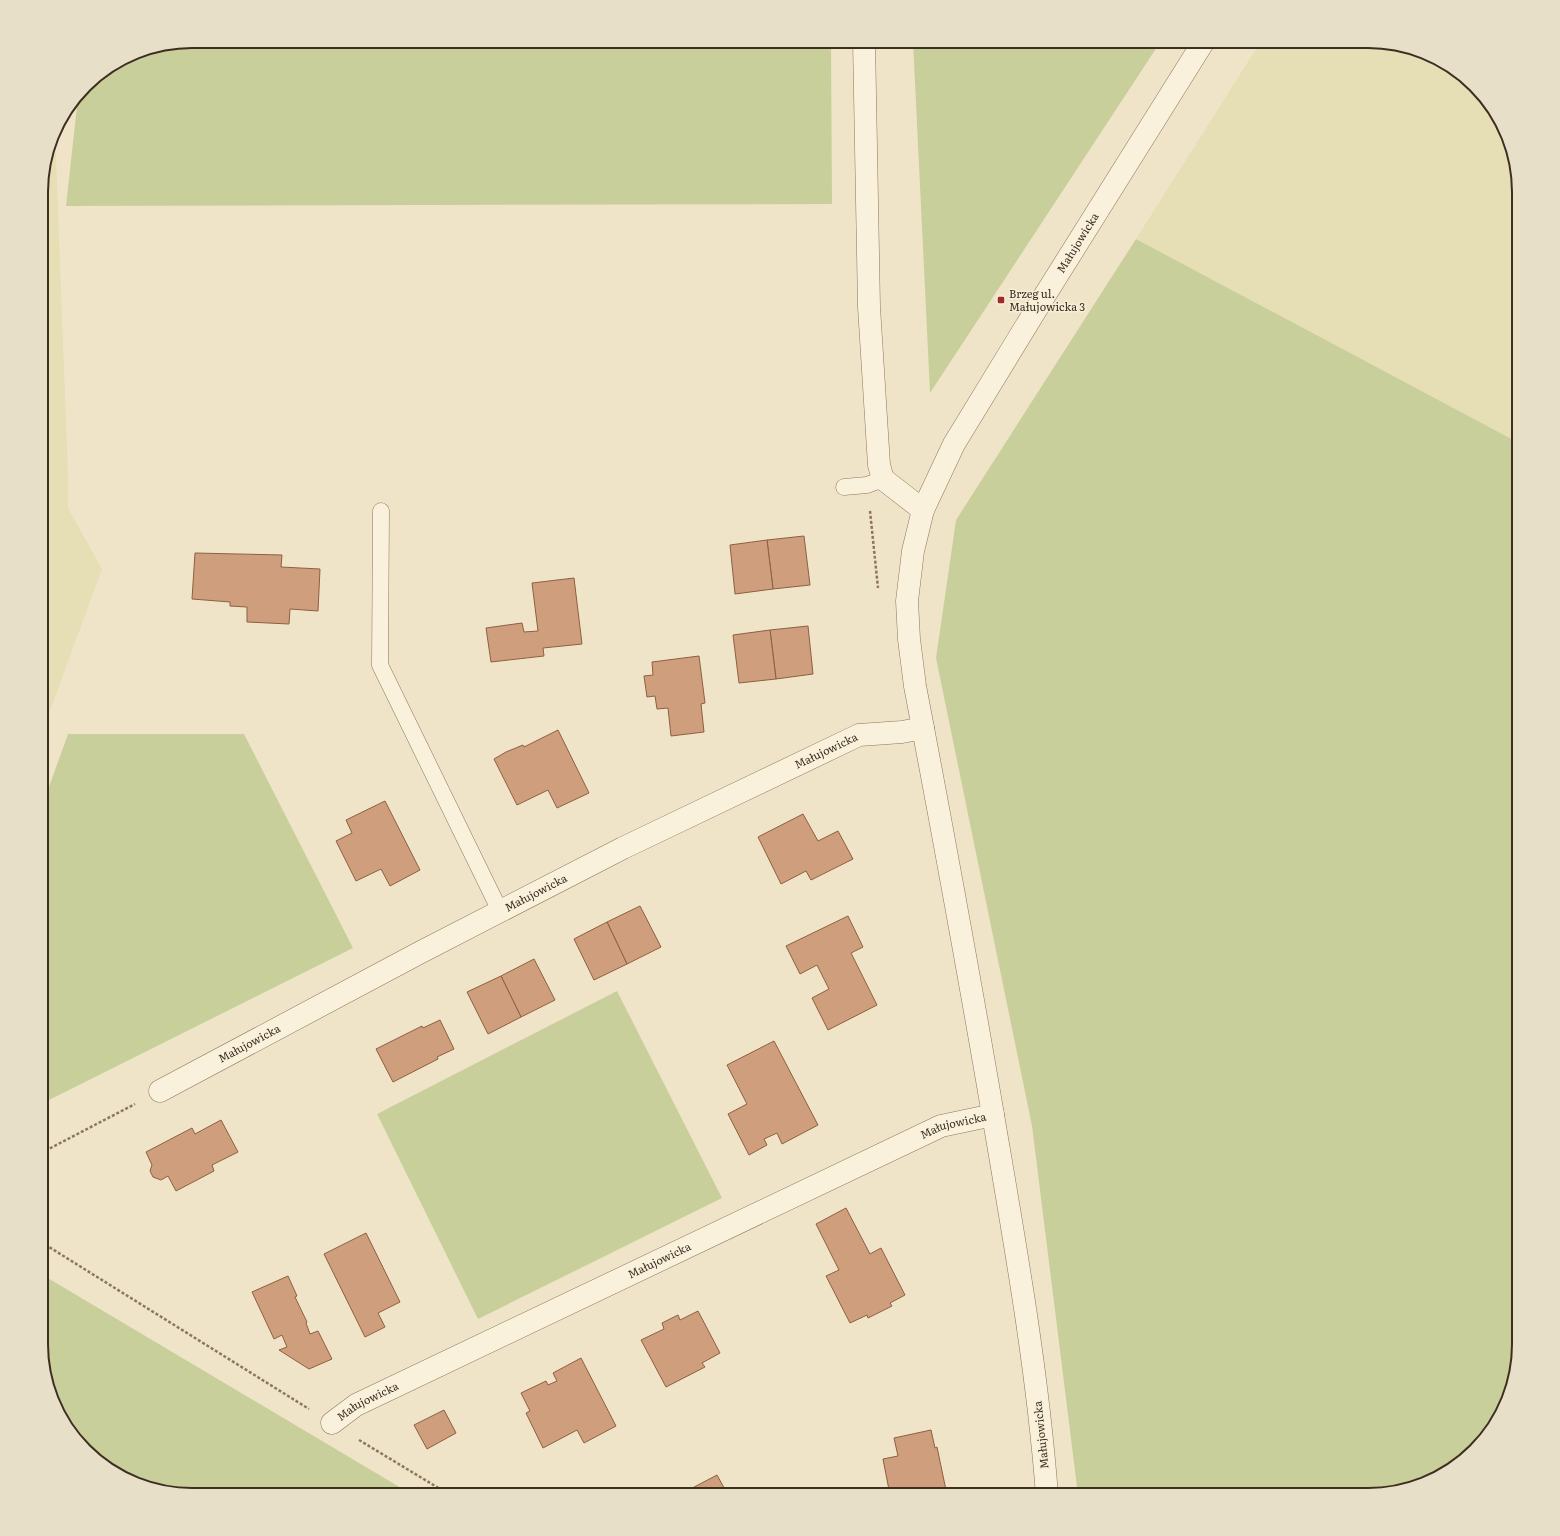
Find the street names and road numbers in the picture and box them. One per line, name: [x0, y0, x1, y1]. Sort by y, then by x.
street label: Małujowicka: [1052, 209, 1102, 276]
street label: Małujowicka: [791, 728, 860, 772]
street label: Małujowicka: [502, 869, 570, 915]
street label: Małujowicka: [215, 1020, 283, 1066]
street label: Małujowicka: [917, 1108, 988, 1142]
street label: Małujowicka: [625, 1238, 693, 1281]
street label: Małujowicka: [333, 1377, 401, 1424]
street label: Małujowicka: [1028, 1400, 1052, 1470]

